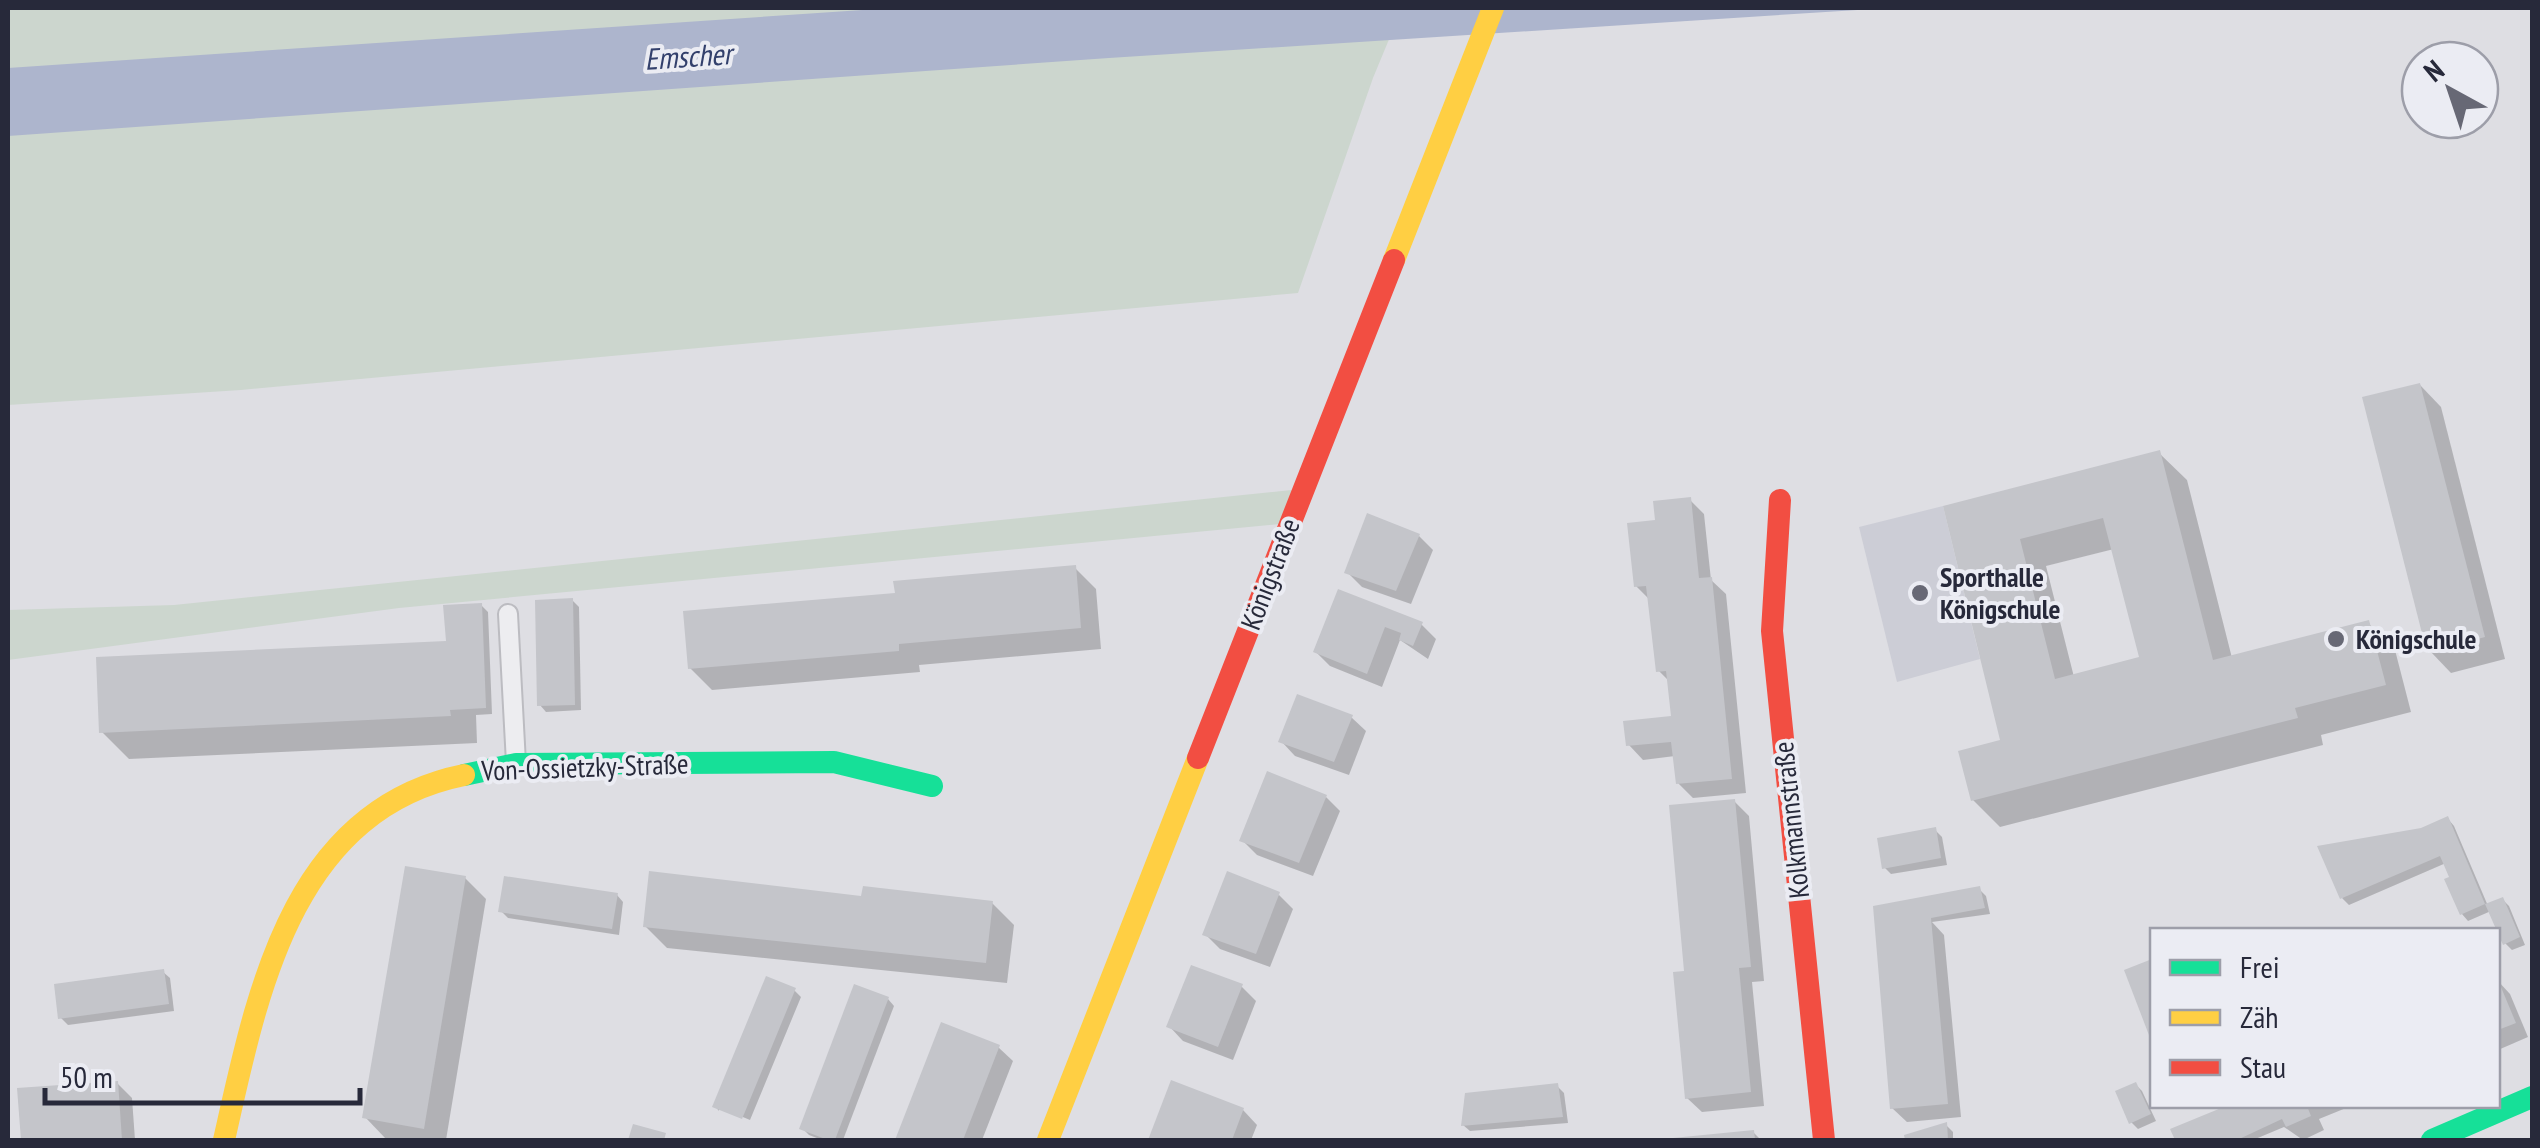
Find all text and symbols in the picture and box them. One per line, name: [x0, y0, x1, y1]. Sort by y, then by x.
water label: Emscher: [643, 33, 736, 78]
north arrow: [2400, 40, 2500, 140]
text: N: [2416, 51, 2451, 89]
street label: Königstraße: [1231, 513, 1308, 635]
place label: Sporthalle Königschule: [1940, 558, 2061, 627]
marker: Sporthalle Königschule: [1909, 582, 1931, 604]
place label: Königschule: [2356, 620, 2477, 657]
marker: Königschule: [2325, 628, 2347, 650]
street label: Kolkmannstraße: [1764, 740, 1817, 900]
street label: Von-Ossietzky-Straße: [480, 744, 689, 789]
legend: [2150, 928, 2500, 1108]
text: Frei: [2240, 947, 2280, 986]
text: Zäh: [2240, 997, 2278, 1036]
scale bar: [45, 1043, 360, 1105]
text: Stau: [2240, 1047, 2286, 1086]
text: 50 m: [60, 1057, 113, 1096]

